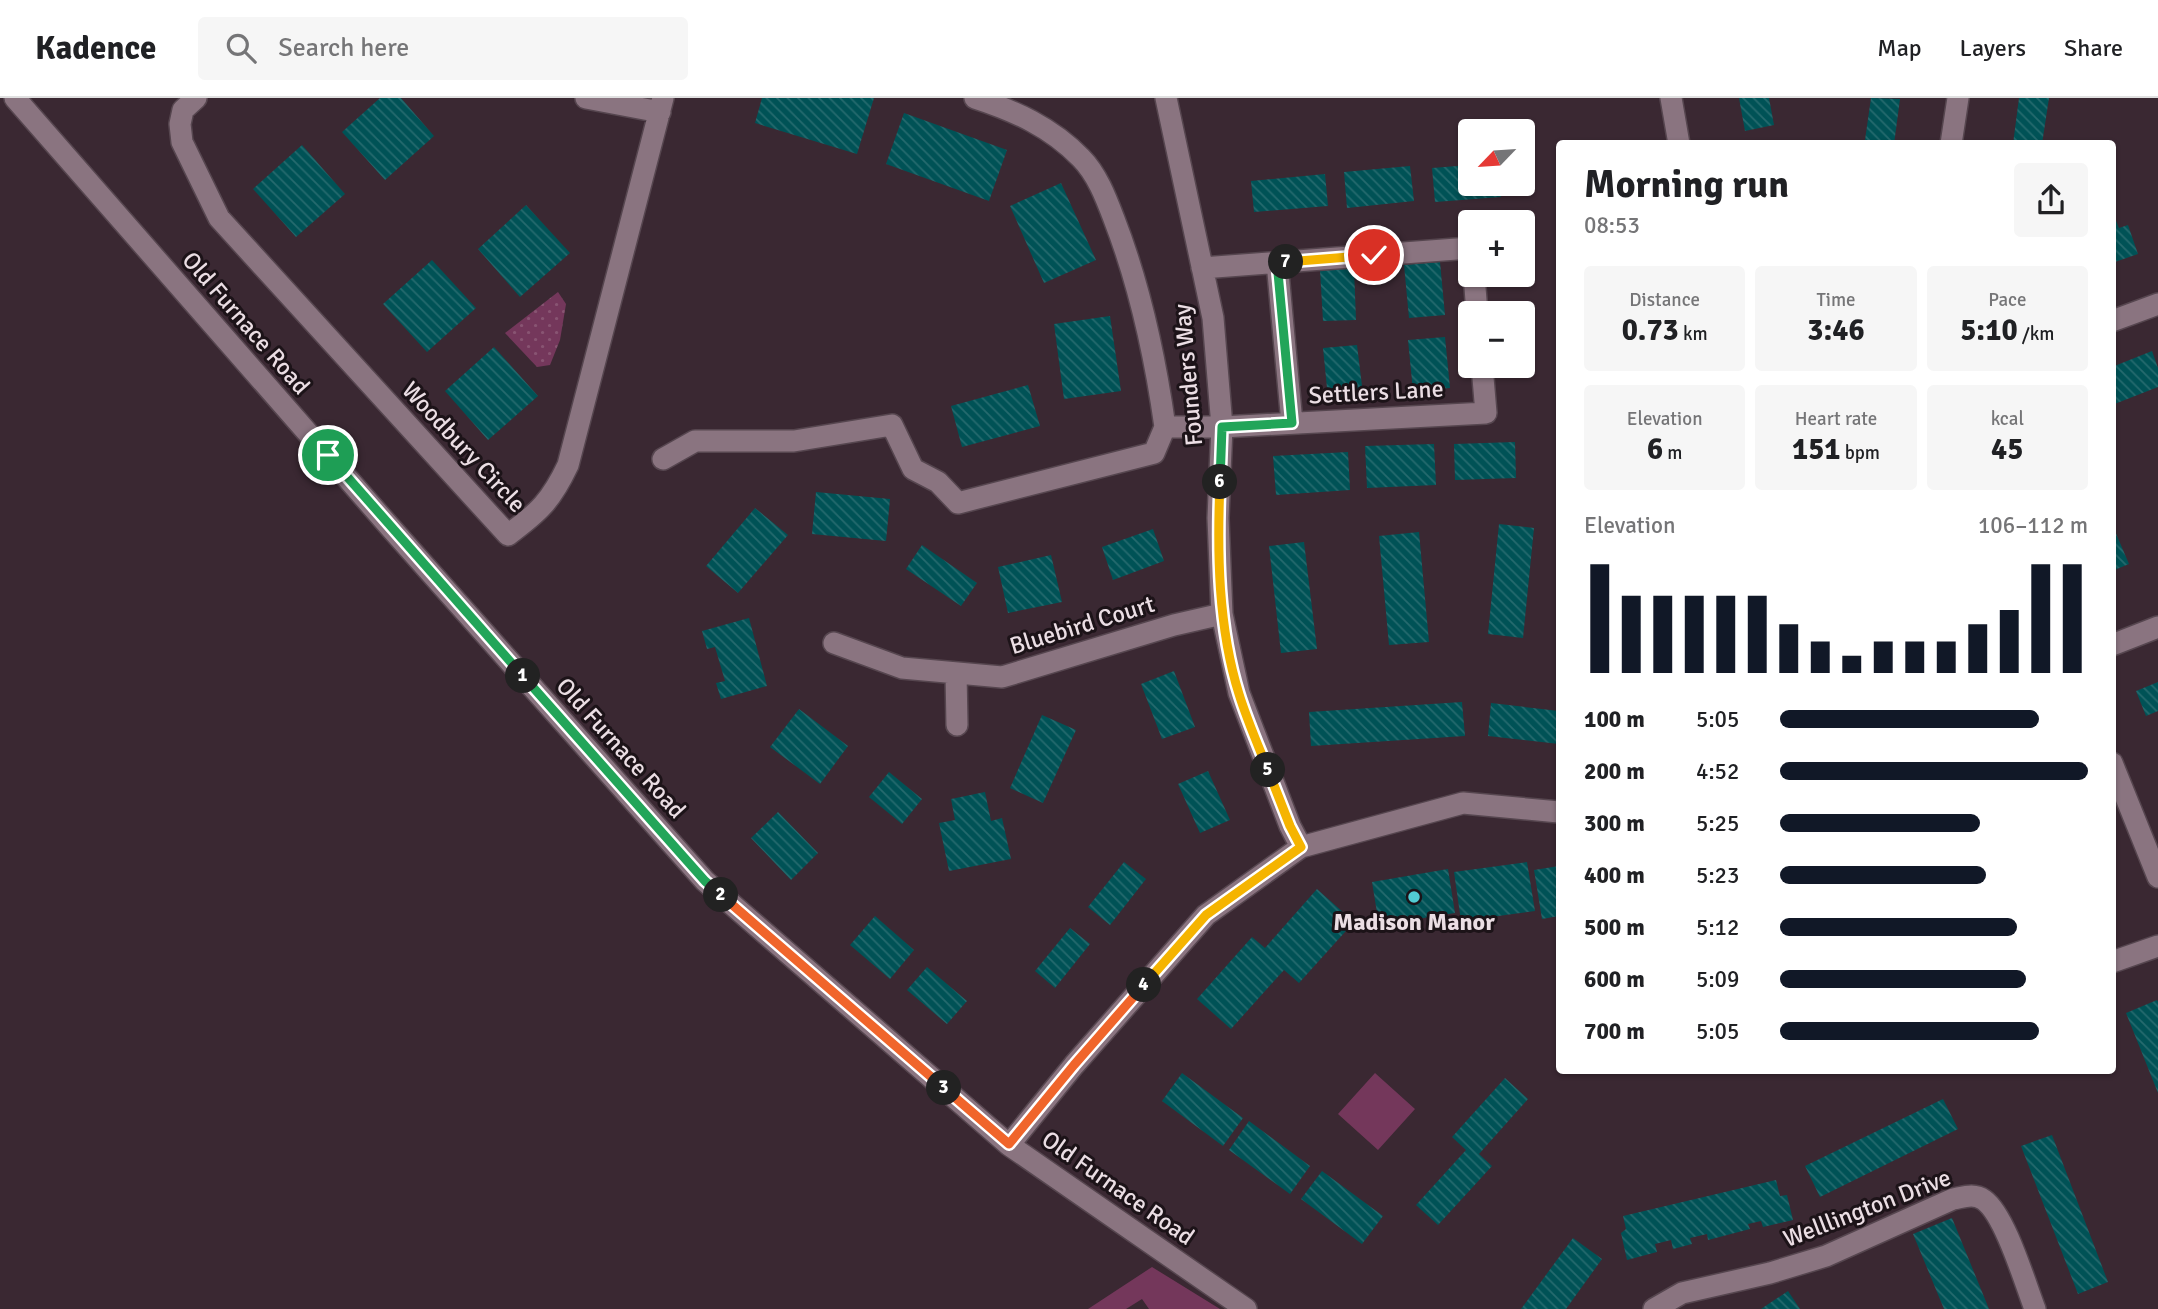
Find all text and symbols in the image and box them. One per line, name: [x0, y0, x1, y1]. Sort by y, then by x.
search box: [198, 17, 688, 80]
text: Kadence: [35, 28, 156, 69]
icon: search: [222, 29, 260, 67]
text: Search here: [278, 32, 409, 64]
text: Map: [1877, 33, 1922, 63]
text: Layers: [1960, 33, 2026, 63]
text: Share: [2064, 33, 2123, 63]
north arrow: [1458, 119, 1535, 196]
map controls: [1458, 119, 1535, 378]
text: Morning run: [1584, 161, 1789, 208]
button: share: [2014, 163, 2088, 237]
button: +: [1458, 210, 1535, 287]
text: 08:53: [1584, 211, 1640, 240]
pin: [1344, 225, 1404, 285]
icon: check: [1355, 236, 1393, 274]
pin: 7: [1268, 244, 1304, 280]
street label: Old Furnace Road: [176, 245, 316, 401]
text: 7: [1280, 249, 1291, 273]
text: Distance: [1629, 288, 1700, 312]
text: Time: [1816, 288, 1856, 312]
text: Pace: [1988, 288, 2026, 312]
button: −: [1458, 301, 1535, 378]
street label: Founders Way: [1167, 303, 1209, 447]
text: 0.73: [1622, 312, 1679, 349]
text: 3:46: [1807, 312, 1865, 349]
text: 5:10: [1960, 312, 2018, 349]
text: km: [1679, 322, 1708, 346]
text: /km: [2018, 322, 2054, 346]
street label: Settlers Lane: [1308, 373, 1444, 411]
street label: Woodbury Circle: [396, 375, 532, 519]
text: Elevation: [1627, 407, 1703, 431]
text: Heart rate: [1795, 407, 1877, 431]
text: kcal: [1991, 407, 2024, 431]
pin: [298, 425, 358, 485]
text: 6: [1647, 431, 1663, 468]
text: 151: [1792, 431, 1841, 468]
text: 45: [1991, 431, 2024, 468]
icon: arrive: [309, 436, 347, 474]
text: m: [1663, 441, 1682, 465]
text: bpm: [1841, 441, 1880, 465]
pin: 6: [1202, 464, 1238, 500]
text: 6: [1214, 469, 1225, 493]
text: Elevation: [1584, 511, 1676, 540]
text: 106–112 m: [1978, 511, 2088, 540]
street label: Bluebird Court: [1006, 589, 1158, 661]
pin: 1: [505, 658, 540, 694]
text: 1: [517, 663, 528, 687]
street label: Old Furnace Road: [550, 671, 692, 825]
text: 100 m: [1584, 705, 1645, 734]
text: 5:05: [1696, 705, 1739, 734]
pin: 5: [1250, 752, 1286, 788]
text: 5: [1262, 757, 1273, 781]
text: 200 m: [1584, 757, 1645, 786]
text: 4:52: [1696, 757, 1739, 786]
text: 300 m: [1584, 809, 1645, 838]
text: 5:25: [1696, 809, 1739, 838]
text: 400 m: [1584, 861, 1645, 890]
text: 5:23: [1696, 861, 1739, 890]
pin: 2: [704, 878, 738, 912]
text: 2: [715, 882, 726, 906]
marker: Madison Manor: [1406, 889, 1422, 905]
place label: Madison Manor: [1333, 907, 1495, 937]
text: 500 m: [1584, 913, 1645, 942]
text: 5:12: [1696, 913, 1739, 942]
text: 600 m: [1584, 965, 1645, 994]
text: 5:09: [1696, 965, 1739, 994]
pin: 4: [1126, 968, 1162, 1002]
text: 4: [1138, 972, 1149, 996]
text: 700 m: [1584, 1017, 1645, 1046]
text: 5:05: [1696, 1017, 1739, 1046]
pin: 3: [926, 1070, 962, 1105]
text: 3: [938, 1075, 949, 1099]
street label: Old Furnace Road: [1036, 1124, 1200, 1252]
street label: Welllington Drive: [1779, 1162, 1955, 1254]

